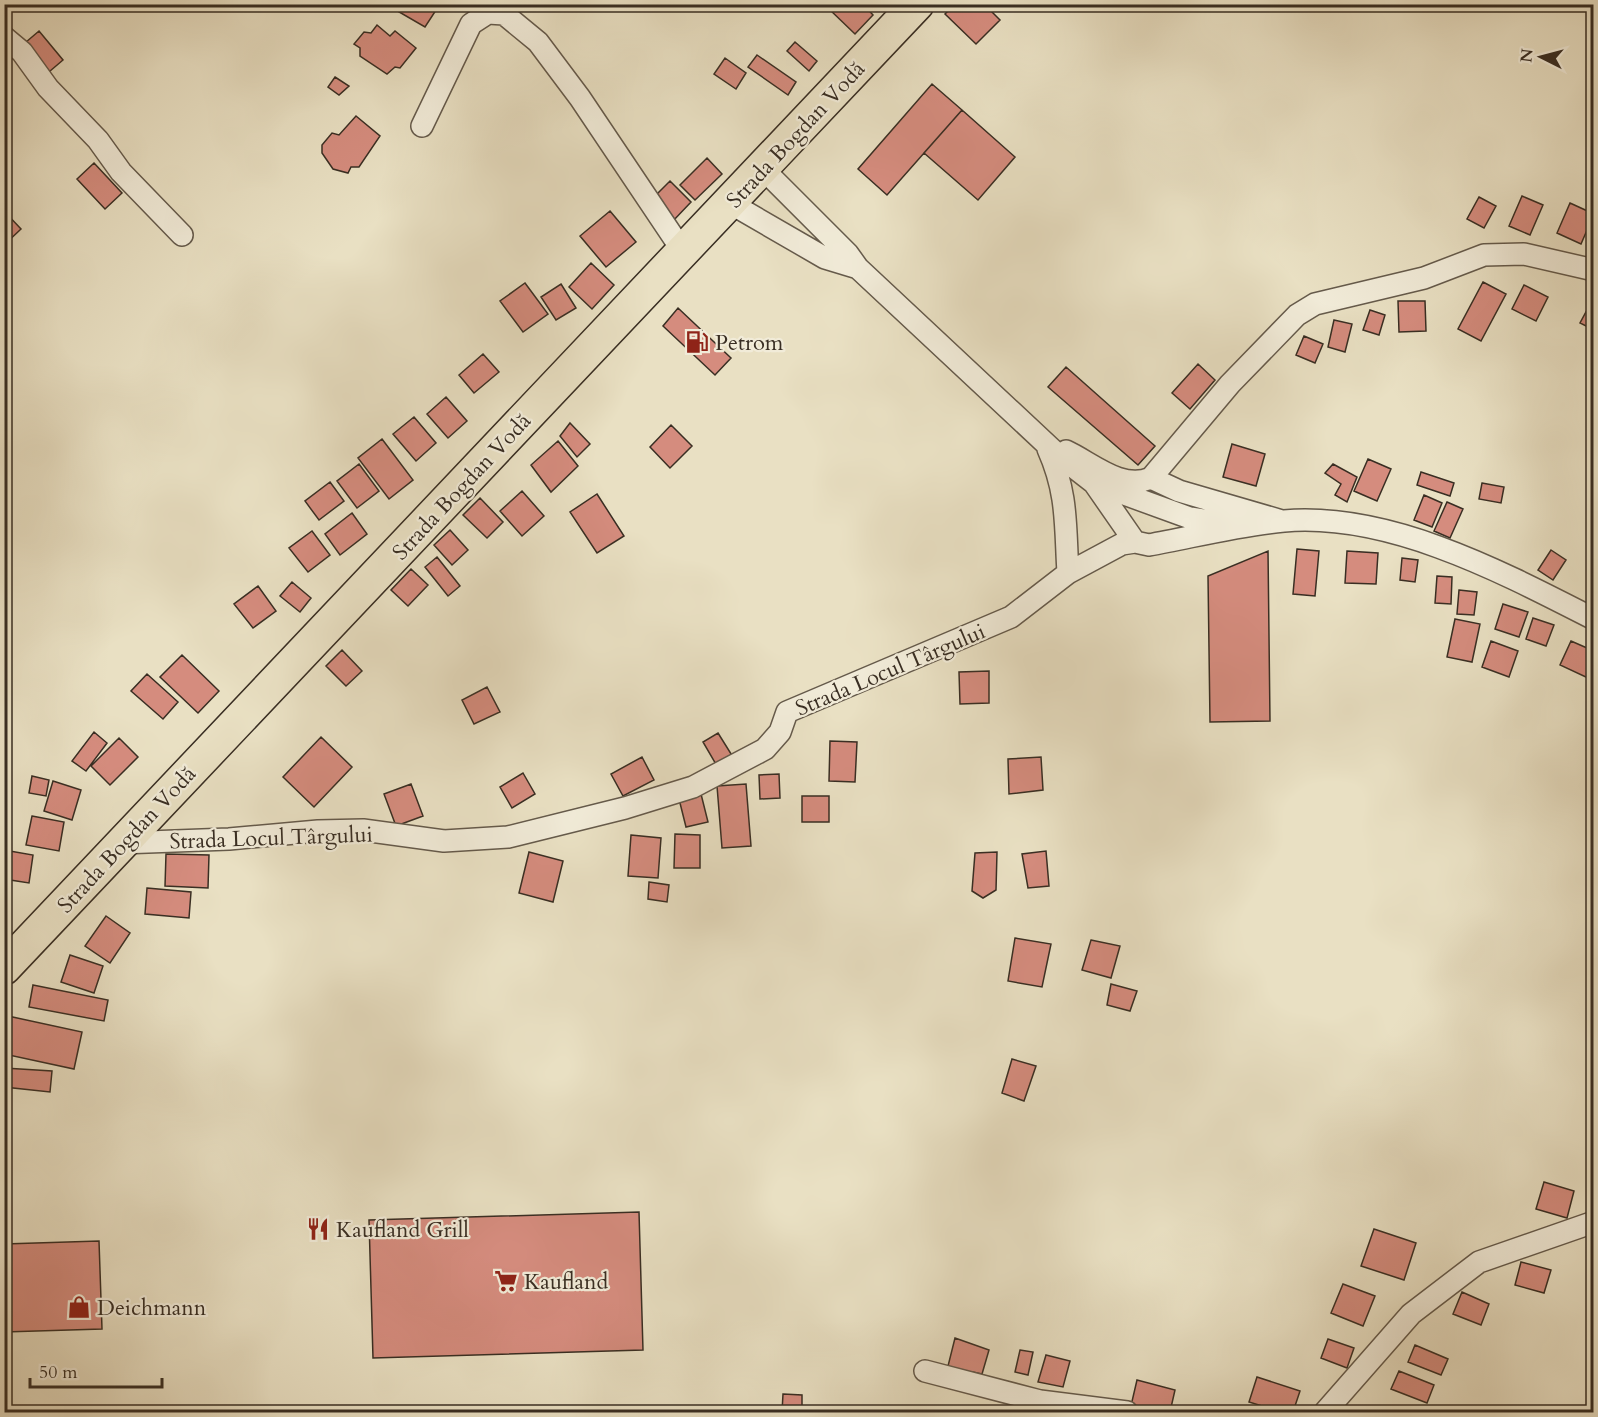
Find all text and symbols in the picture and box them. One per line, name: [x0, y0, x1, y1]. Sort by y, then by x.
north arrow: [1511, 27, 1571, 87]
text: N: [1515, 47, 1539, 64]
street label: Strada Bogdan Vodă: [720, 54, 872, 215]
place label: Petrom: [715, 328, 784, 358]
fuel station icon: Petrom: [684, 329, 710, 355]
street label: Strada Bogdan Vodă: [386, 406, 538, 567]
street label: Strada Locul Târgului: [791, 616, 990, 723]
street label: Strada Bogdan Vodă: [51, 759, 203, 920]
street label: Strada Locul Târgului: [169, 819, 373, 857]
place label: Kaufland Grill: [336, 1215, 469, 1245]
restaurant icon: Kaufland Grill: [305, 1216, 331, 1242]
place label: Kaufland: [524, 1267, 609, 1297]
supermarket icon: Kaufland: [493, 1268, 519, 1294]
place label: Deichmann: [97, 1293, 207, 1323]
shop icon: Deichmann: [66, 1294, 92, 1320]
scale bar: [30, 1351, 162, 1389]
text: 50 m: [39, 1360, 78, 1385]

